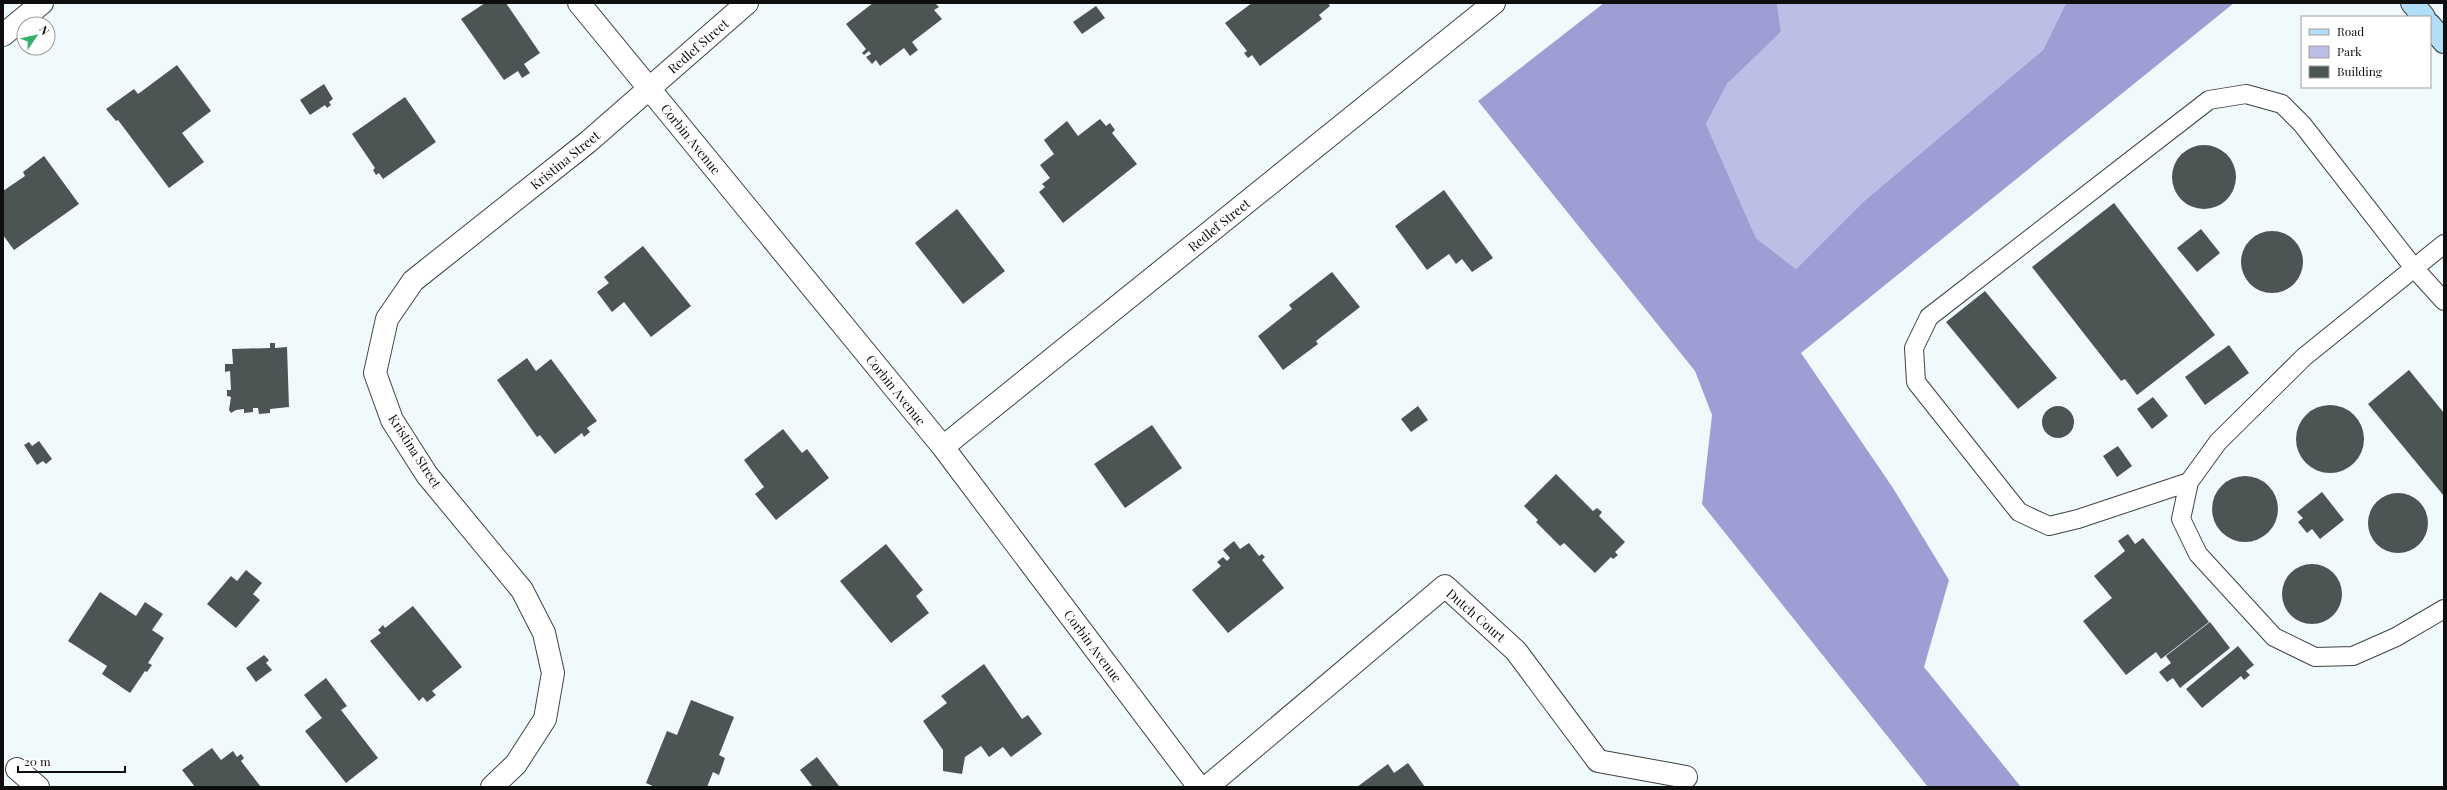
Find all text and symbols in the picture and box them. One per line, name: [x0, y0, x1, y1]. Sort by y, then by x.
street label: Redlef Street: [664, 14, 732, 77]
north arrow: [16, 16, 56, 56]
legend: [2301, 16, 2431, 88]
text: N: [36, 23, 53, 38]
text: Road: [2337, 23, 2364, 39]
text: Park: [2337, 43, 2362, 59]
text: Building: [2337, 63, 2383, 79]
street label: Corbin Avenue: [658, 100, 725, 178]
street label: Kristina Street: [526, 126, 603, 193]
street label: Redlef Street: [1184, 194, 1254, 255]
street label: Corbin Avenue: [863, 351, 930, 429]
street label: Kristina Street: [385, 411, 446, 491]
street label: Dutch Court: [1443, 584, 1510, 645]
street label: Corbin Avenue: [1061, 606, 1126, 686]
scale bar: [18, 748, 125, 774]
text: 20 m: [24, 753, 51, 769]

